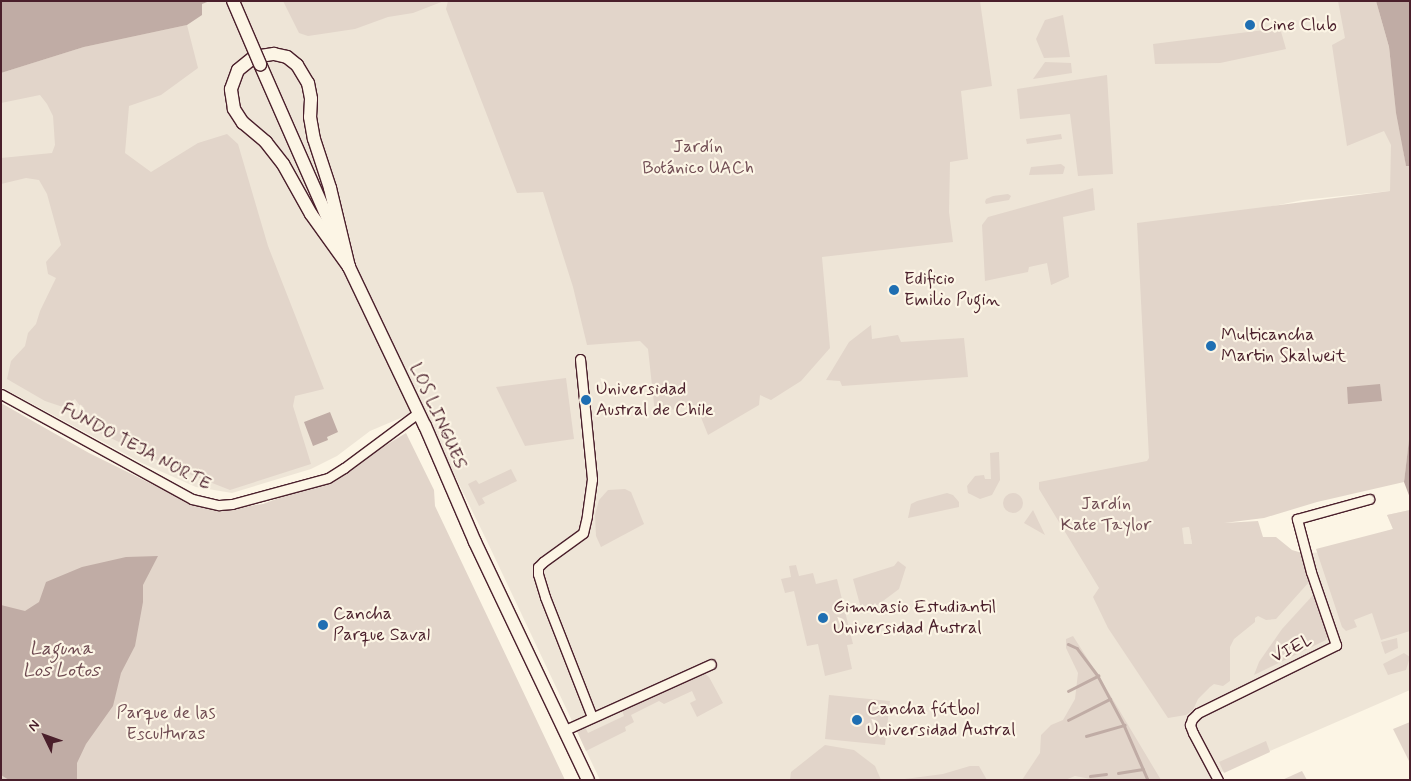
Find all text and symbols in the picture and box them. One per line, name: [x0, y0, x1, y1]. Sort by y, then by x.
place label: Cine Club: [1260, 14, 1335, 36]
marker: Cine Club: [1244, 19, 1256, 31]
park label: Jardín Botánico UACh: [642, 137, 754, 180]
place label: Edificio Emilio Pugin: [904, 269, 1002, 312]
marker: Edificio Emilio Pugin: [888, 284, 900, 296]
place label: Multicancha Martin Skalweit: [1221, 325, 1348, 368]
marker: Multicancha Martin Skalweit: [1205, 340, 1217, 352]
street label: LOS LINGUES: [405, 359, 471, 473]
place label: Universidad Austral de Chile: [596, 379, 713, 422]
marker: Universidad Austral de Chile: [580, 394, 592, 406]
street label: FUNDO TEJA NORTE: [57, 398, 215, 496]
park label: Jardín Kate Taylor: [1063, 494, 1149, 536]
place label: Gimnasio Estudiantil Universidad Austral: [833, 597, 994, 640]
place label: Cancha Parque Saval: [333, 604, 430, 646]
marker: Gimnasio Estudiantil Universidad Austral: [817, 612, 829, 624]
marker: Cancha Parque Saval: [317, 619, 329, 631]
street label: VIEL: [1268, 630, 1316, 668]
water label: Laguna Los Lotos: [24, 638, 98, 682]
place label: Cancha fútbol Universidad Austral: [867, 699, 1014, 742]
park label: Parque de las Esculturas: [116, 703, 216, 746]
north arrow: [20, 711, 70, 761]
marker: Cancha fútbol Universidad Austral: [851, 714, 863, 726]
text: N: [24, 716, 44, 735]

